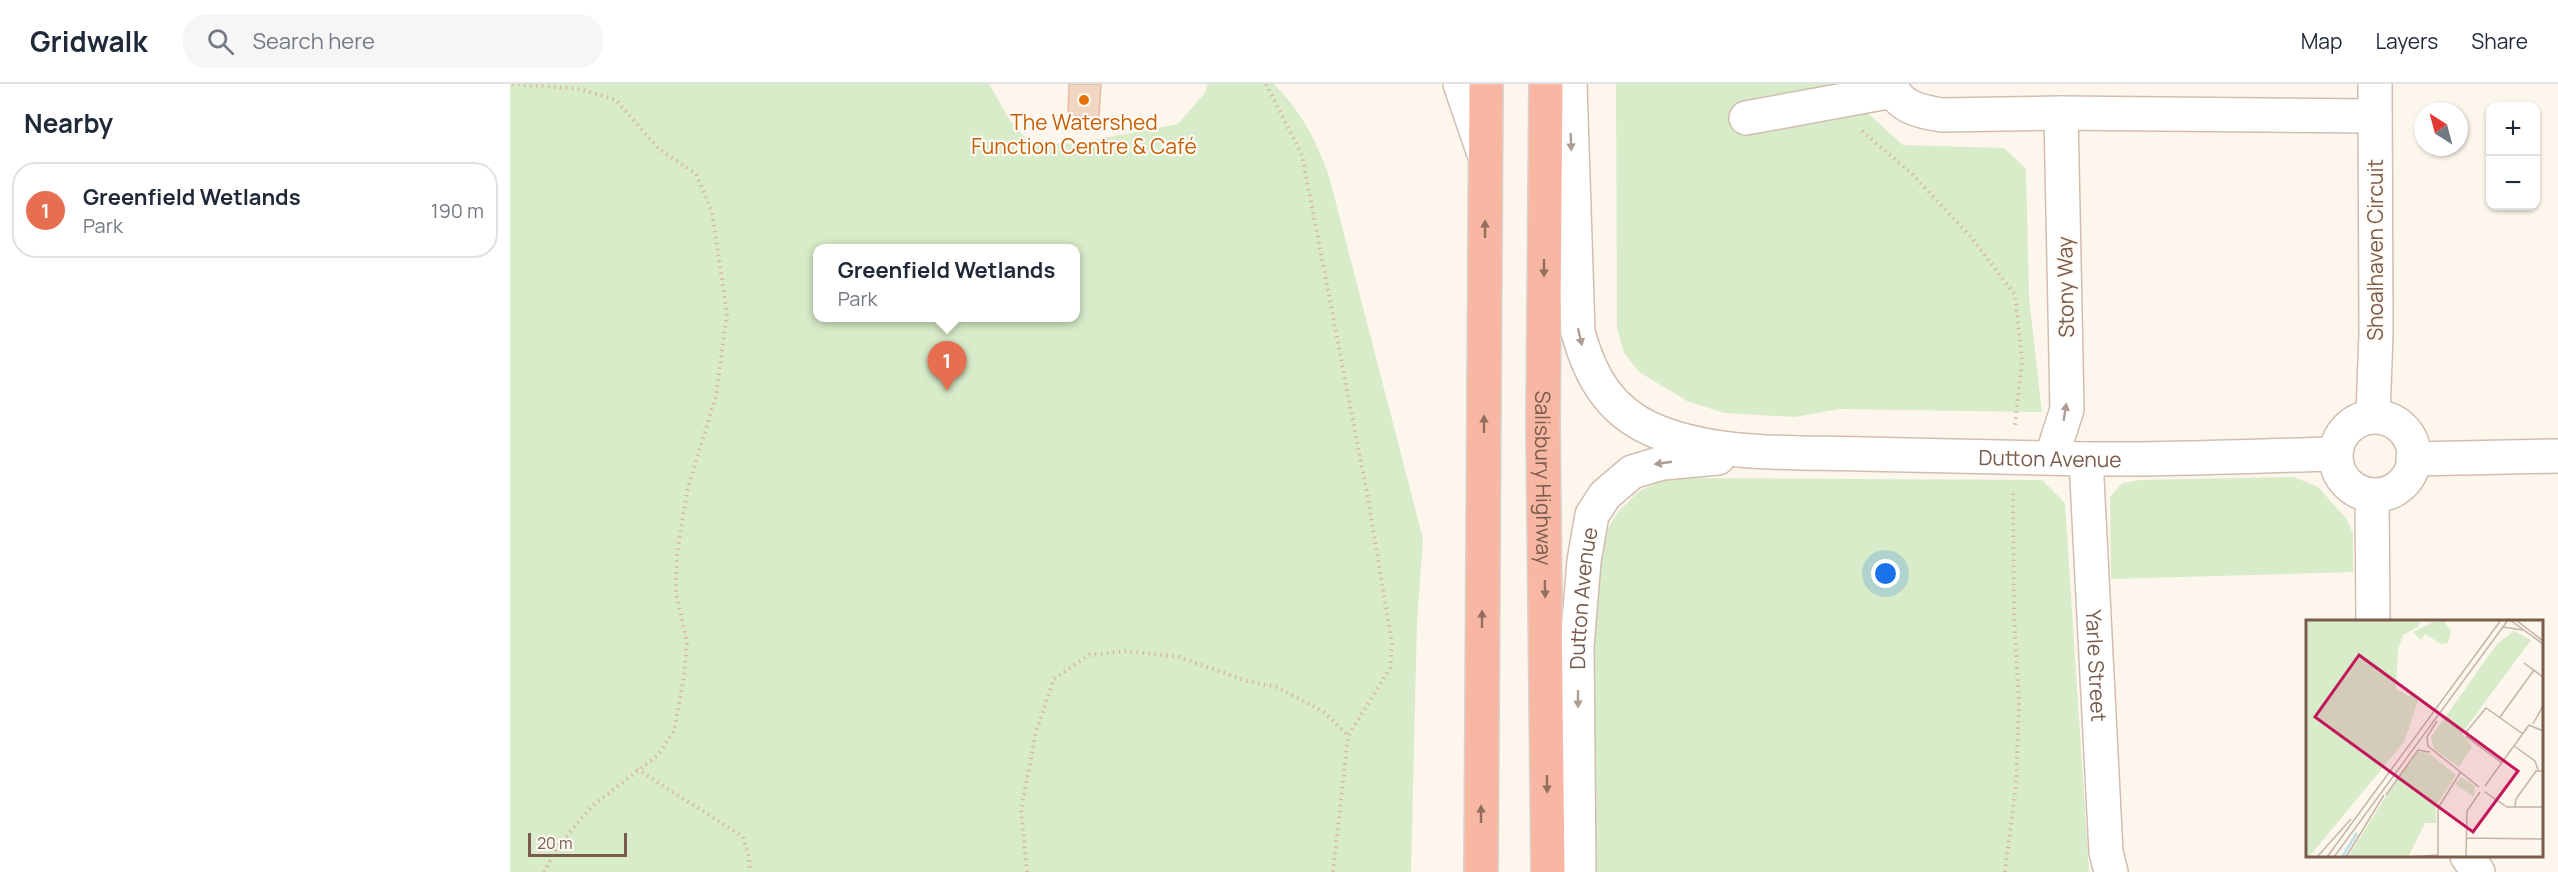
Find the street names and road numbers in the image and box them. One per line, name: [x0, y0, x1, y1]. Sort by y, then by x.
street label: Shoalhaven Circuit: [2361, 159, 2389, 341]
street label: Stony Way: [2050, 236, 2080, 338]
street label: Salisbury Highway: [1529, 390, 1559, 566]
street label: Dutton Avenue: [1978, 443, 2122, 473]
street label: Dutton Avenue: [1563, 525, 1604, 670]
street label: Yarle Street: [2080, 609, 2113, 723]

